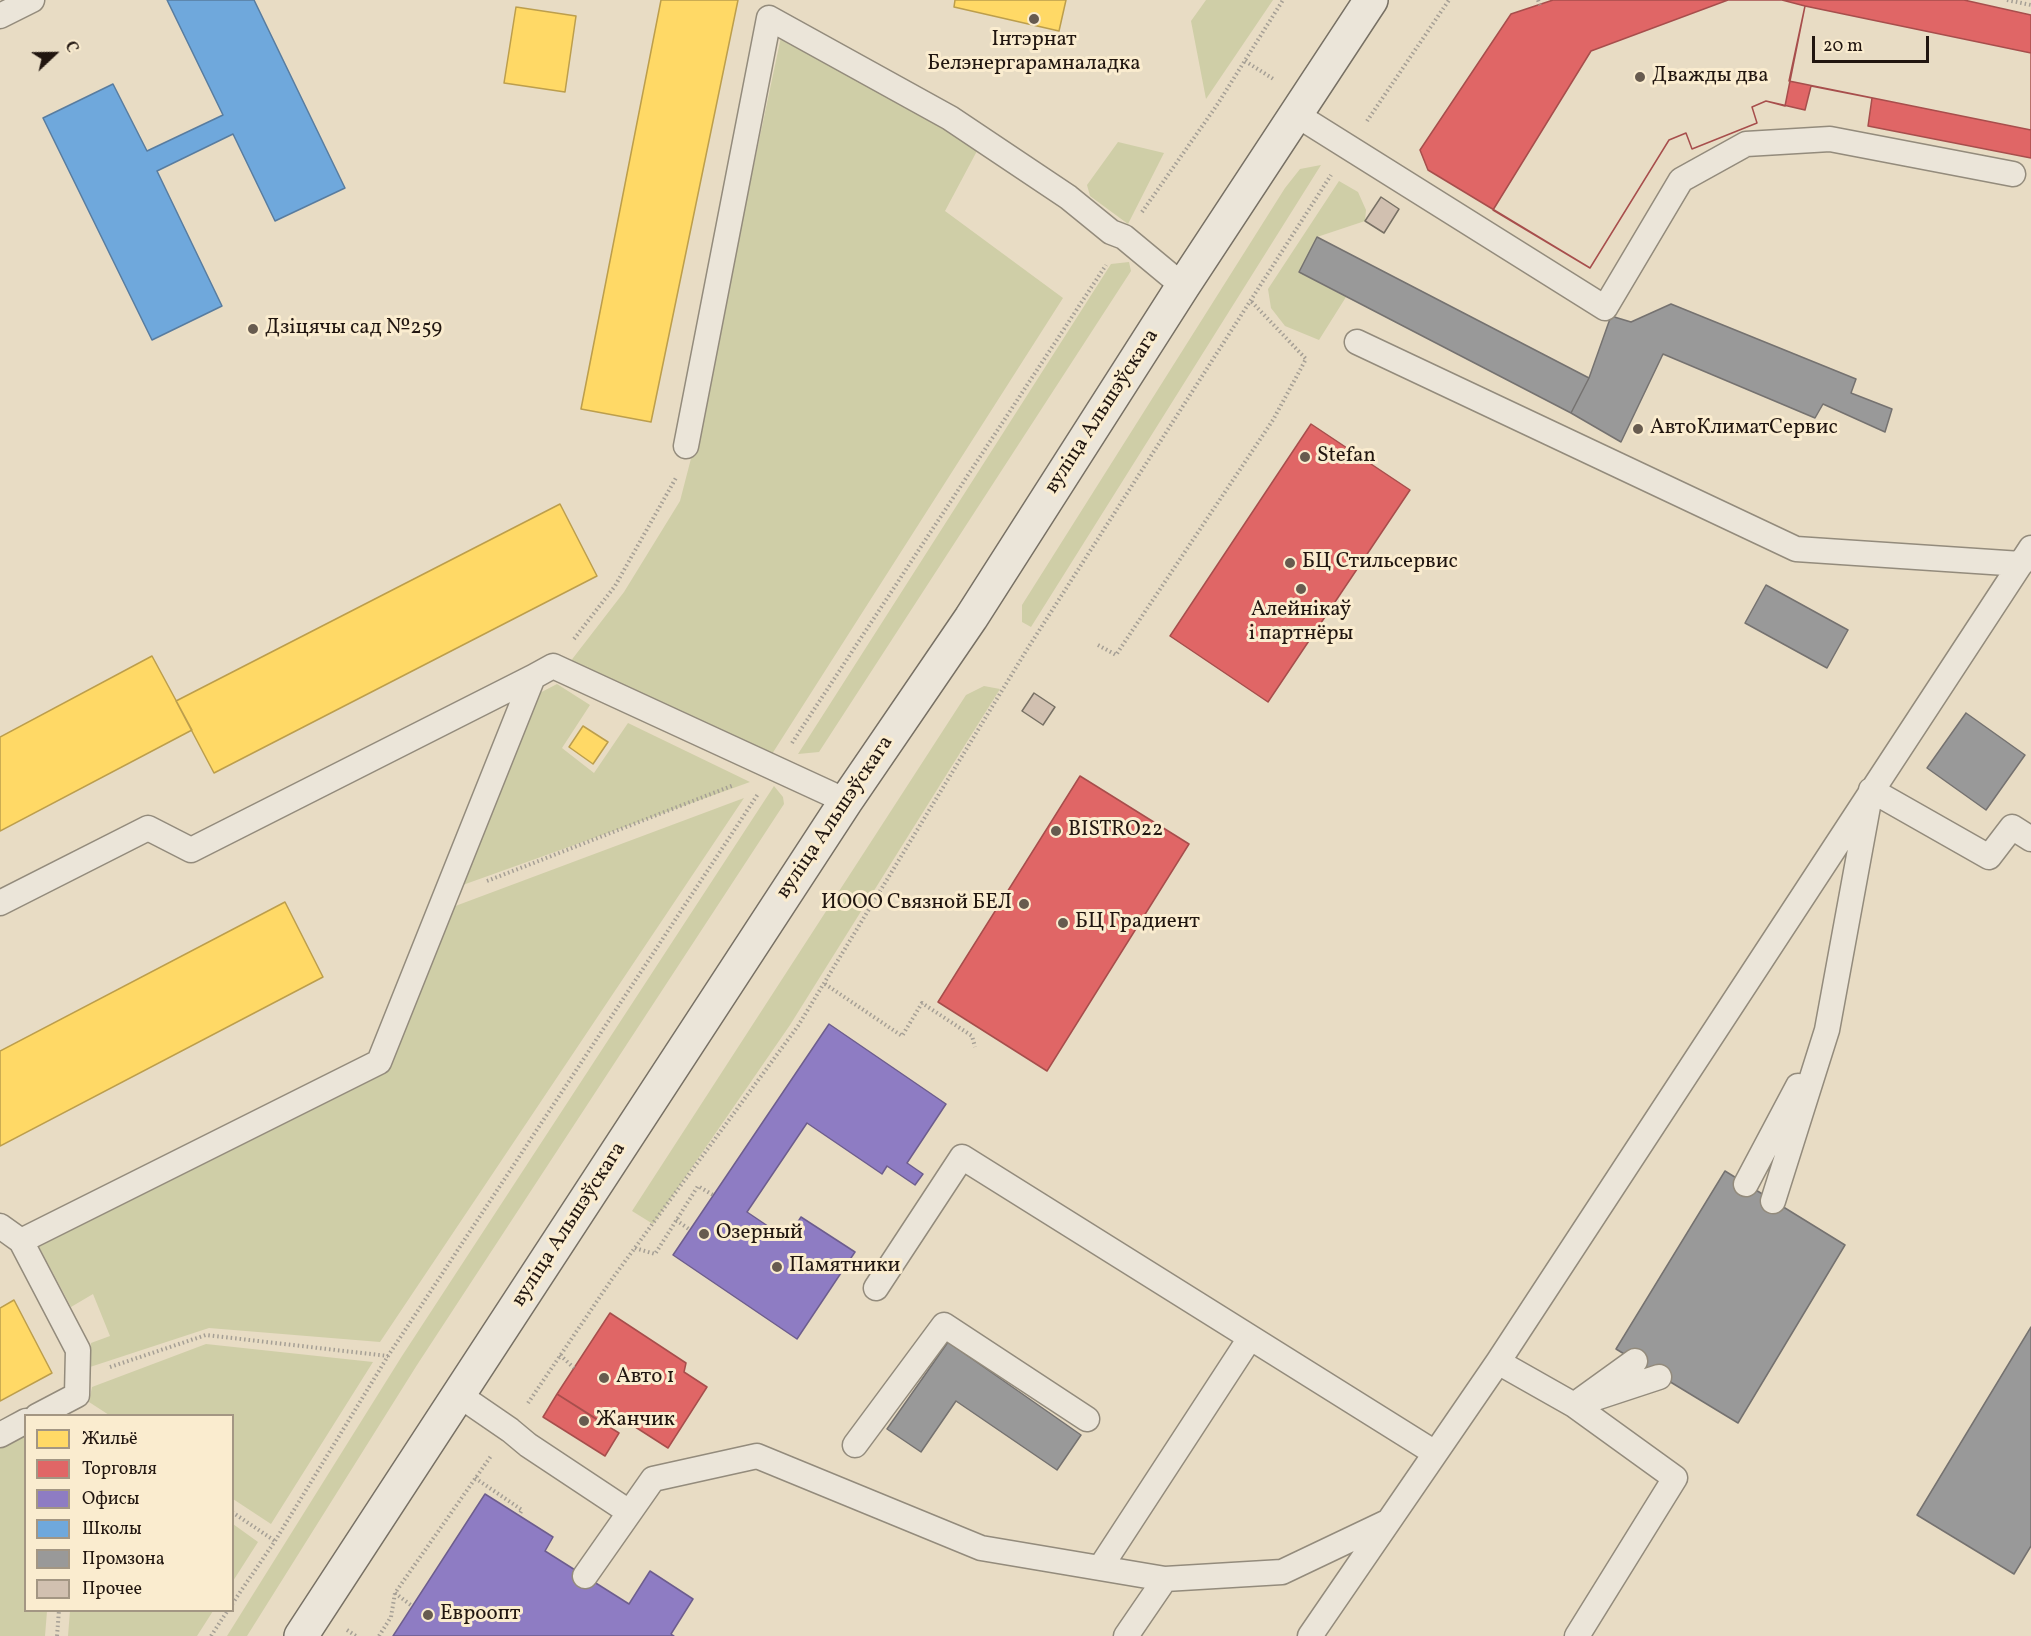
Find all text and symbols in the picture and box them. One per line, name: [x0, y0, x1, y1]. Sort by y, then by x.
marker: Інтэрнат Белэнергарамналадка: [1027, 12, 1041, 26]
north arrow: [24, 24, 84, 84]
scale bar: [1815, 24, 1932, 62]
place label: Інтэрнат Белэнергарамналадка: [927, 28, 1141, 78]
text: 20 m: [1823, 34, 1863, 59]
text: С: [59, 38, 83, 56]
place label: Дважды два: [1652, 64, 1769, 90]
marker: Дважды два: [1633, 70, 1647, 84]
place label: Дзіцячы сад №259: [265, 316, 442, 342]
marker: Дзіцячы сад №259: [246, 322, 260, 336]
street label: вуліца Альшэўскага: [1040, 325, 1166, 499]
place label: АвтоКлиматСервис: [1650, 416, 1838, 442]
marker: АвтоКлиматСервис: [1631, 422, 1645, 436]
place label: Stefan: [1317, 444, 1376, 470]
marker: Stefan: [1298, 450, 1312, 464]
place label: БЦ Стильсервис: [1302, 550, 1458, 576]
marker: БЦ Стильсервис: [1283, 556, 1297, 570]
marker: Алейнікаў і партнёры: [1294, 582, 1308, 596]
place label: Алейнікаў і партнёры: [1249, 598, 1353, 648]
street label: вуліца Альшэўскага: [772, 732, 900, 904]
place label: BISTRO22: [1068, 818, 1163, 844]
marker: BISTRO22: [1049, 824, 1063, 838]
place label: ИООО Связной БЕЛ: [821, 891, 1012, 917]
marker: ИООО Связной БЕЛ: [1017, 897, 1031, 911]
place label: БЦ Градиент: [1075, 910, 1200, 936]
marker: БЦ Градиент: [1056, 916, 1070, 930]
street label: вуліца Альшэўскага: [507, 1138, 633, 1312]
place label: Озерный: [716, 1221, 803, 1247]
marker: Озерный: [697, 1227, 711, 1241]
place label: Памятники: [789, 1254, 900, 1280]
marker: Памятники: [770, 1260, 784, 1274]
place label: Авто 1: [616, 1365, 675, 1391]
marker: Авто 1: [597, 1371, 611, 1385]
place label: Жанчик: [596, 1408, 675, 1434]
legend: [24, 1414, 234, 1612]
marker: Жанчик: [577, 1414, 591, 1428]
text: Жильё: [82, 1427, 138, 1452]
text: Торговля: [82, 1457, 157, 1482]
text: Офисы: [82, 1487, 139, 1512]
text: Школы: [82, 1517, 142, 1542]
text: Промзона: [82, 1547, 165, 1572]
text: Прочее: [82, 1577, 142, 1602]
place label: Евроопт: [440, 1602, 520, 1628]
marker: Евроопт: [421, 1608, 435, 1622]

